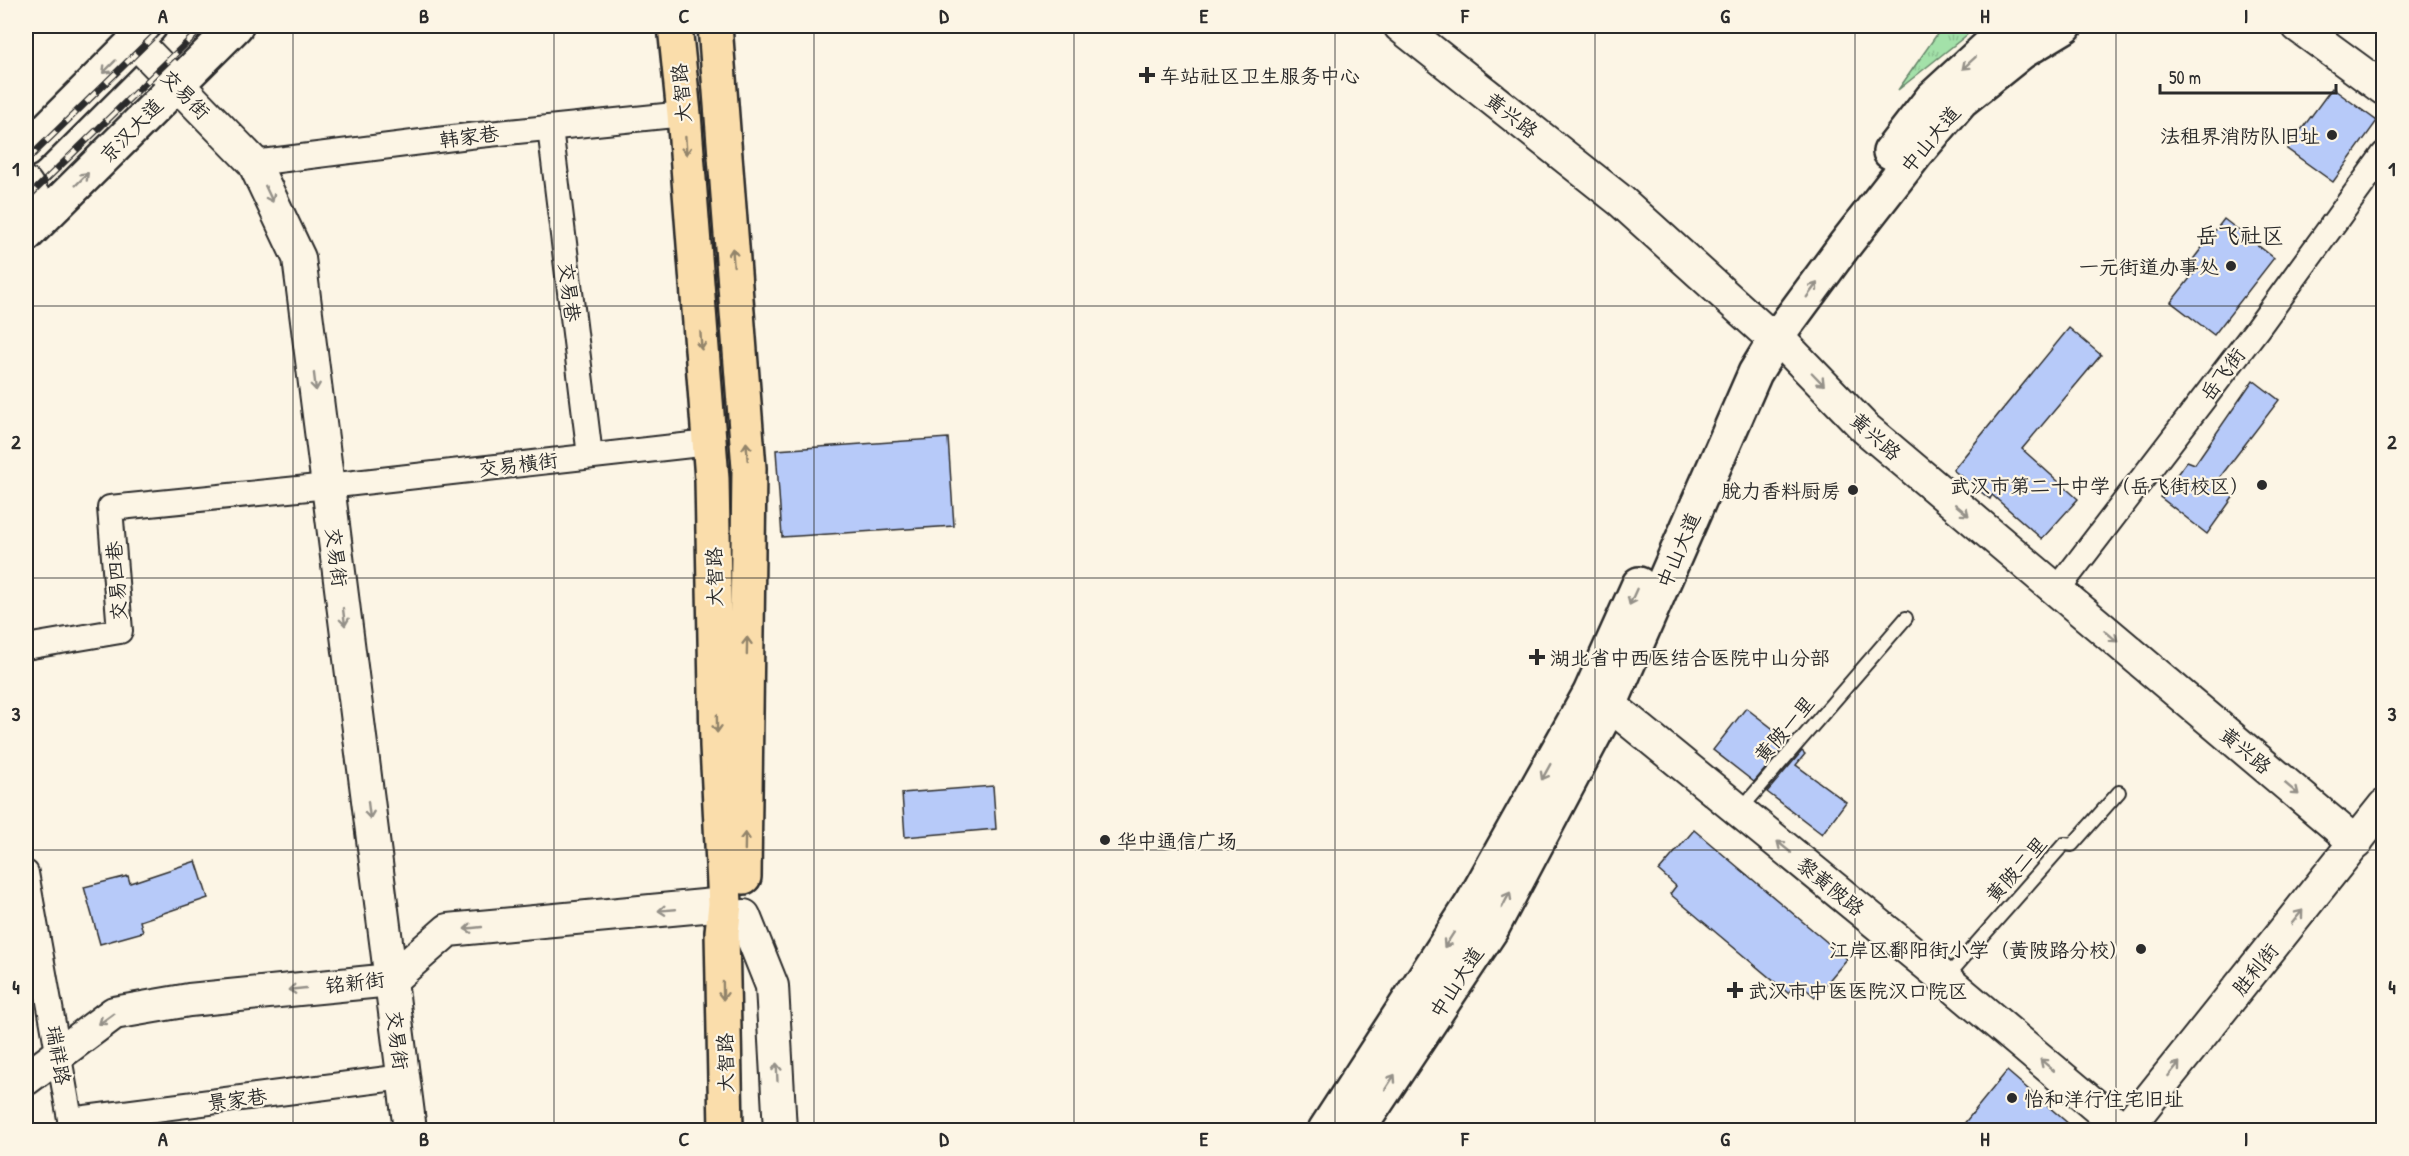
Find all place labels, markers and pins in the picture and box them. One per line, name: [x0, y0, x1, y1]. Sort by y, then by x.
place label: 车站社区卫生服务中心: [1160, 62, 1360, 89]
marker: 车站社区卫生服务中心: [1138, 66, 1156, 84]
place label: 法租界消防队旧址: [2160, 122, 2320, 149]
marker: 法租界消防队旧址: [2325, 128, 2339, 142]
place label: 一元街道办事处: [2079, 253, 2219, 280]
marker: 一元街道办事处: [2224, 259, 2238, 273]
place label: 武汉市第二十中学（岳飞街校区）: [1950, 472, 2250, 499]
place label: 脱力香料厨房: [1721, 477, 1841, 504]
marker: 武汉市第二十中学（岳飞街校区）: [2255, 478, 2269, 492]
marker: 脱力香料厨房: [1846, 483, 1860, 497]
place label: 湖北省中西医结合医院中山分部: [1550, 644, 1830, 671]
marker: 湖北省中西医结合医院中山分部: [1528, 648, 1546, 666]
place label: 华中通信广场: [1117, 827, 1237, 854]
marker: 华中通信广场: [1098, 833, 1112, 847]
place label: 江岸区鄱阳街小学（黄陂路分校）: [1829, 936, 2129, 963]
marker: 江岸区鄱阳街小学（黄陂路分校）: [2134, 942, 2148, 956]
place label: 武汉市中医医院汉口院区: [1748, 977, 1968, 1004]
marker: 武汉市中医医院汉口院区: [1726, 981, 1744, 999]
place label: 怡和洋行住宅旧址: [2024, 1085, 2184, 1112]
marker: 怡和洋行住宅旧址: [2005, 1091, 2019, 1105]

